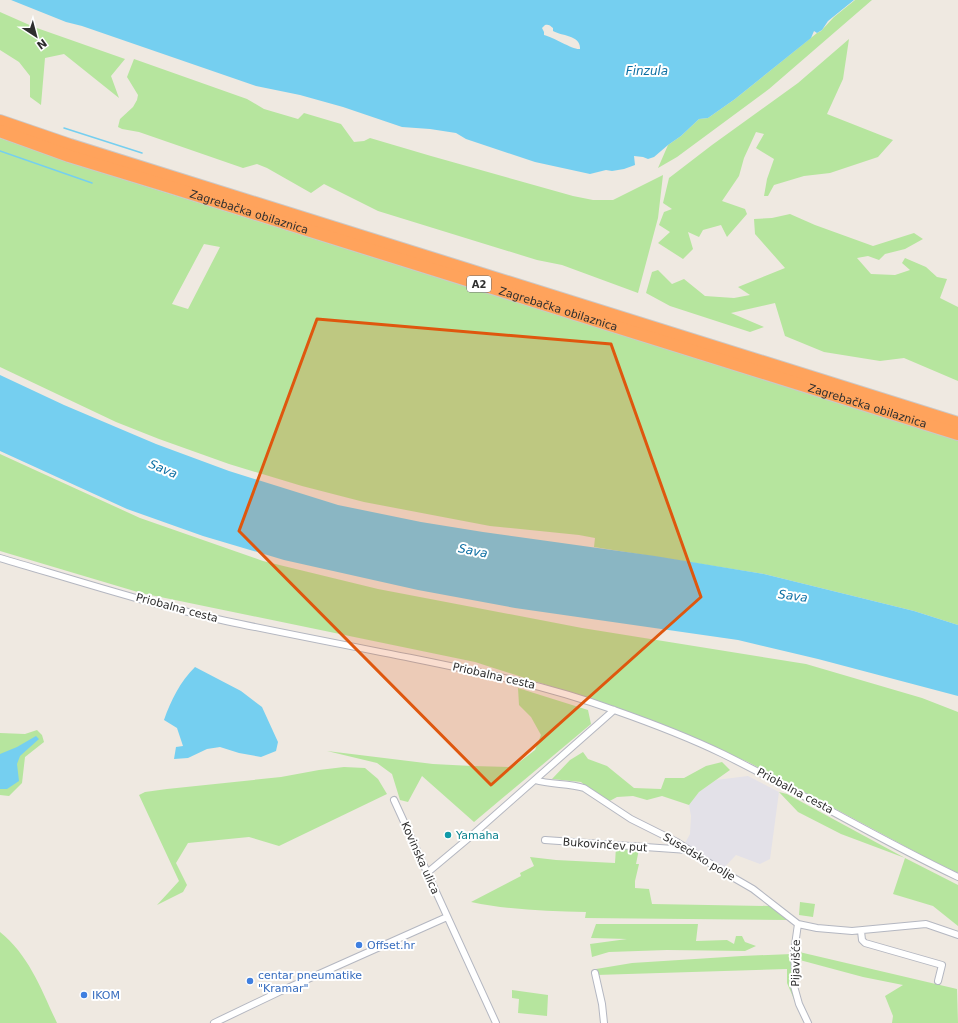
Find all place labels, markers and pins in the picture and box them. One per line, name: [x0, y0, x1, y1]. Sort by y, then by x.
place label: Yamaha: [455, 829, 499, 842]
marker: Yamaha: [443, 830, 453, 840]
place label: Offset.hr: [367, 939, 416, 952]
marker: Offset.hr: [354, 940, 364, 950]
place label: centar pneumatike "Kramar": [258, 969, 362, 995]
marker: centar pneumatike "Kramar": [245, 976, 255, 986]
place label: IKOM: [92, 989, 120, 1002]
marker: IKOM: [79, 990, 89, 1000]

